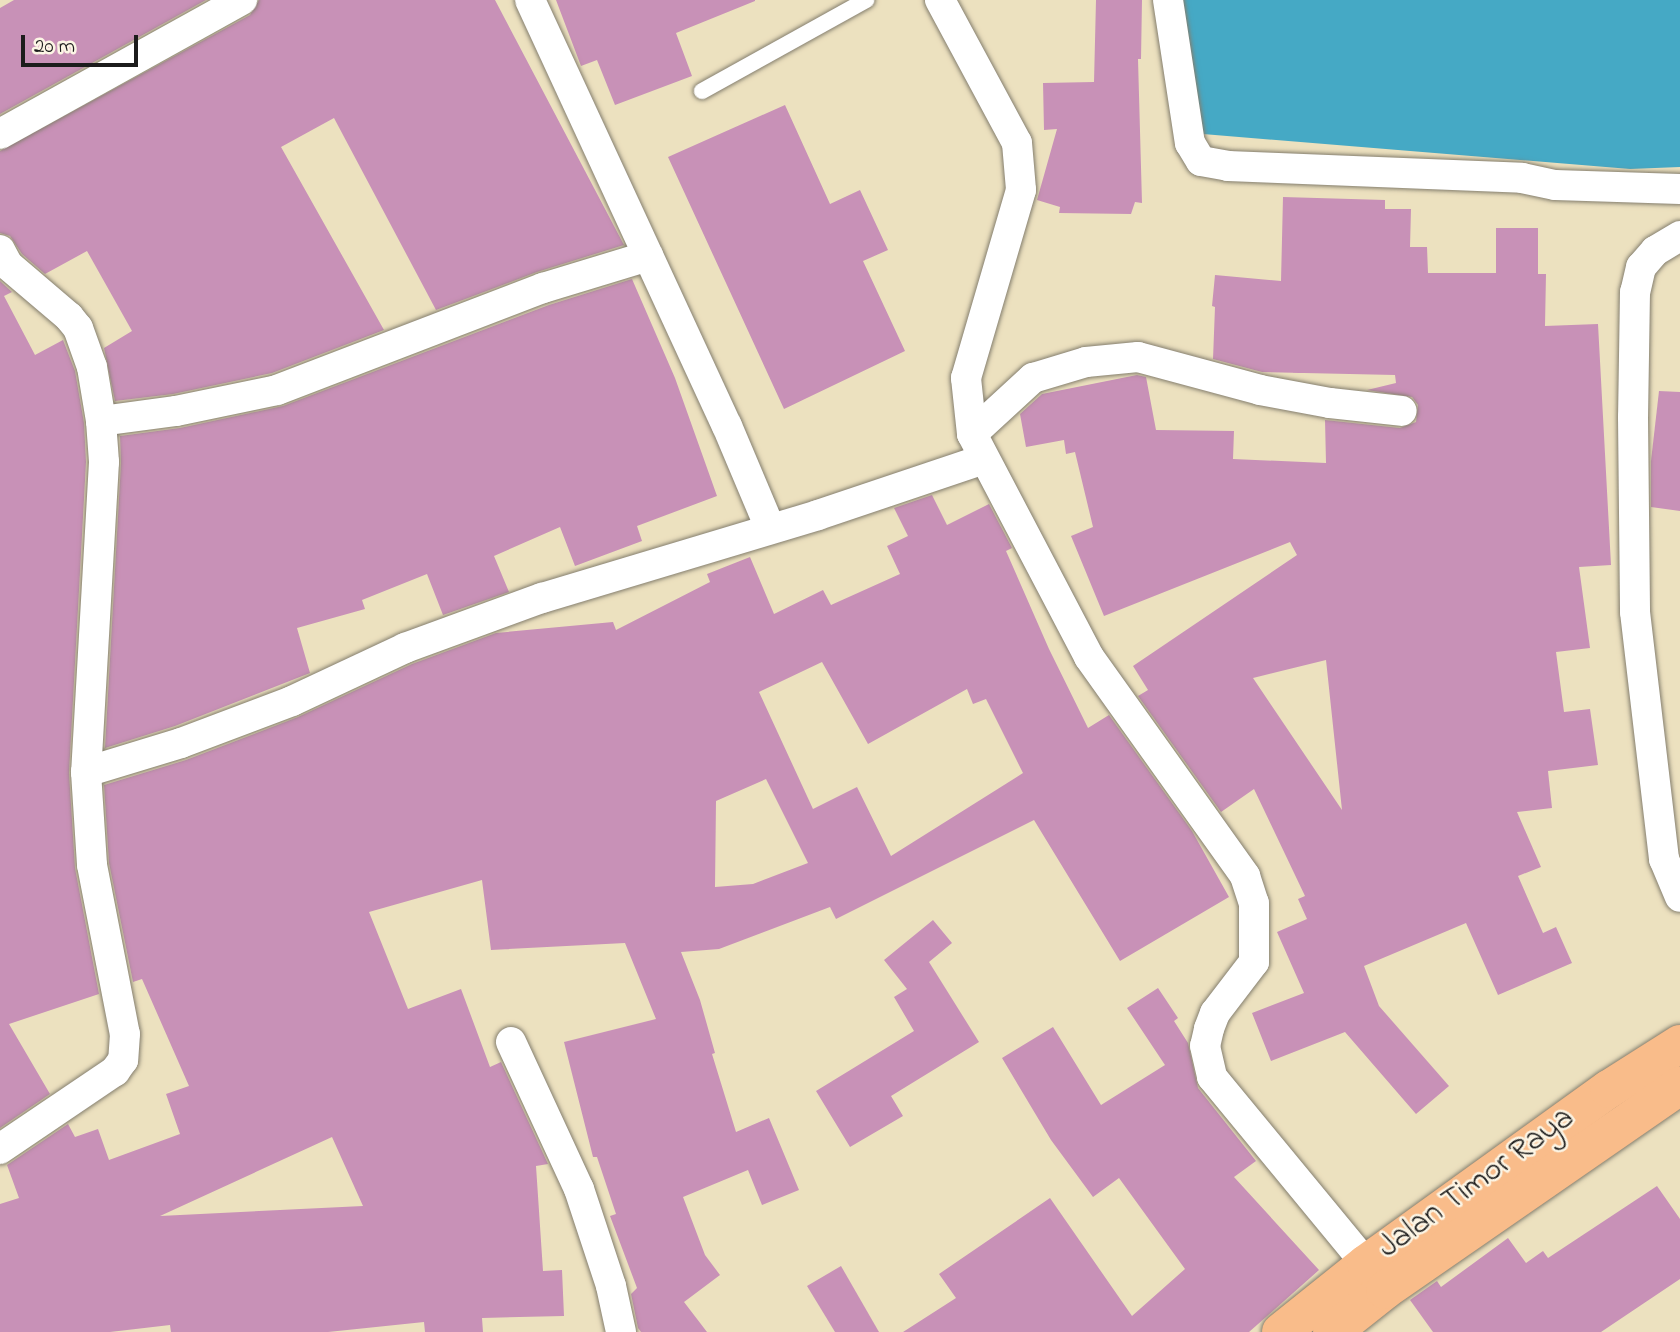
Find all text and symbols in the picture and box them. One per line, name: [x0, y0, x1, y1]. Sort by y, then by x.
scale bar: [24, 21, 142, 65]
text: 20 m: [34, 32, 75, 62]
street label: Jalan Timor Raya: [1372, 1100, 1582, 1268]

